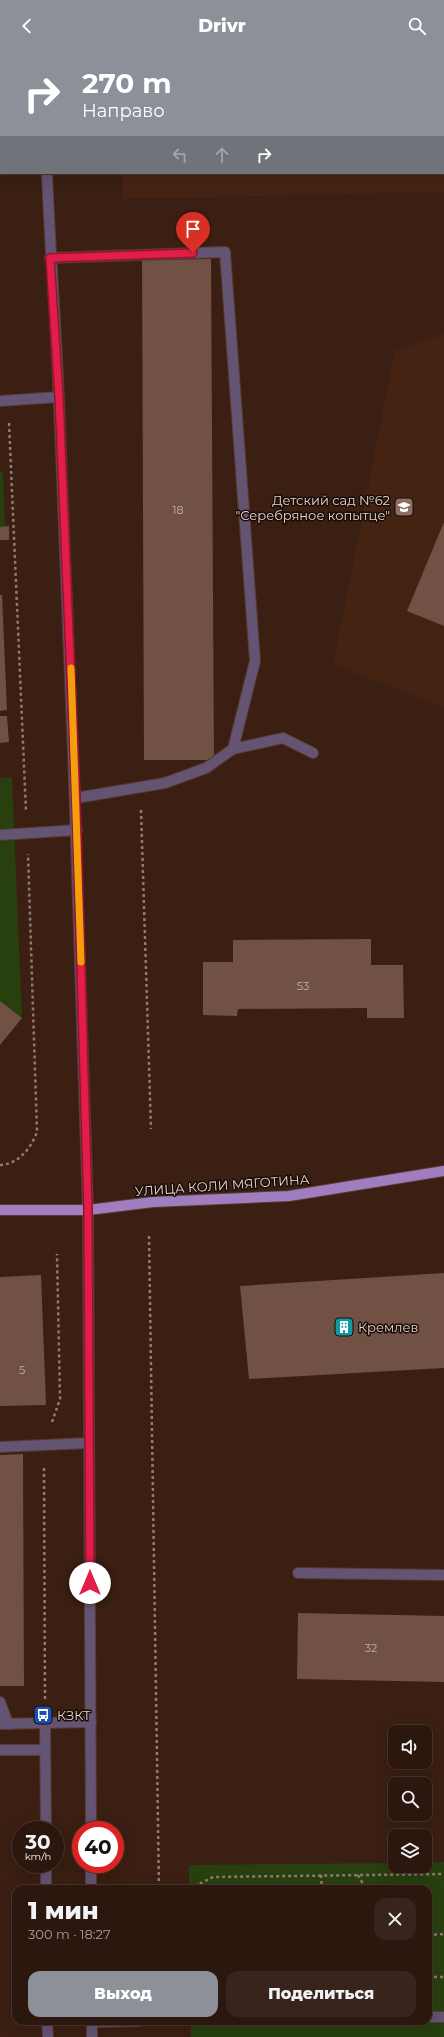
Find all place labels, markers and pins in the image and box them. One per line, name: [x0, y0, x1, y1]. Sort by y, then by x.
pin: [176, 212, 210, 253]
place label: Детский сад №62 "Серебряное копытце": [236, 492, 390, 523]
school or university icon: Детский сад №62 "Серебряное копытце": [393, 496, 415, 518]
building icon: Кремлев: [333, 1316, 355, 1338]
place label: Кремлев: [358, 1319, 418, 1335]
bus stop icon: КЗКТ: [32, 1704, 54, 1726]
place label: КЗКТ: [57, 1707, 91, 1723]

